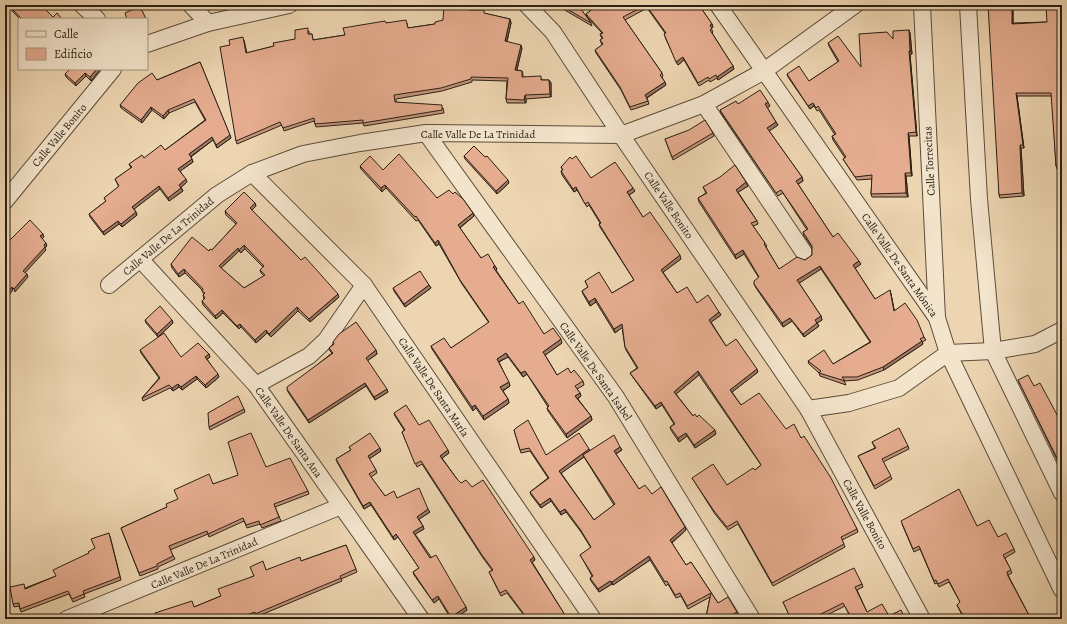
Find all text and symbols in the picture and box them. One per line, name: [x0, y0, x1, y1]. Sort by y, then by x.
legend: [18, 18, 148, 70]
text: Calle: [54, 26, 78, 42]
text: Edificio: [54, 46, 92, 62]
street label: Calle Valle Bonito: [29, 100, 91, 170]
street label: Calle Torrecitas: [920, 126, 939, 196]
street label: Calle Valle De La Trinidad: [421, 127, 535, 142]
street label: Calle Valle Bonito: [641, 169, 697, 242]
street label: Calle Valle De La Trinidad: [120, 194, 217, 279]
street label: Calle Valle De Santa Mónica: [858, 210, 942, 321]
street label: Calle Valle De Santa Isabel: [556, 319, 635, 424]
street label: Calle Valle De Santa María: [395, 334, 473, 441]
street label: Calle Valle De Santa Ana: [252, 384, 326, 481]
street label: Calle Valle Bonito: [839, 476, 890, 552]
street label: Calle Valle De La Trinidad: [148, 534, 260, 593]

